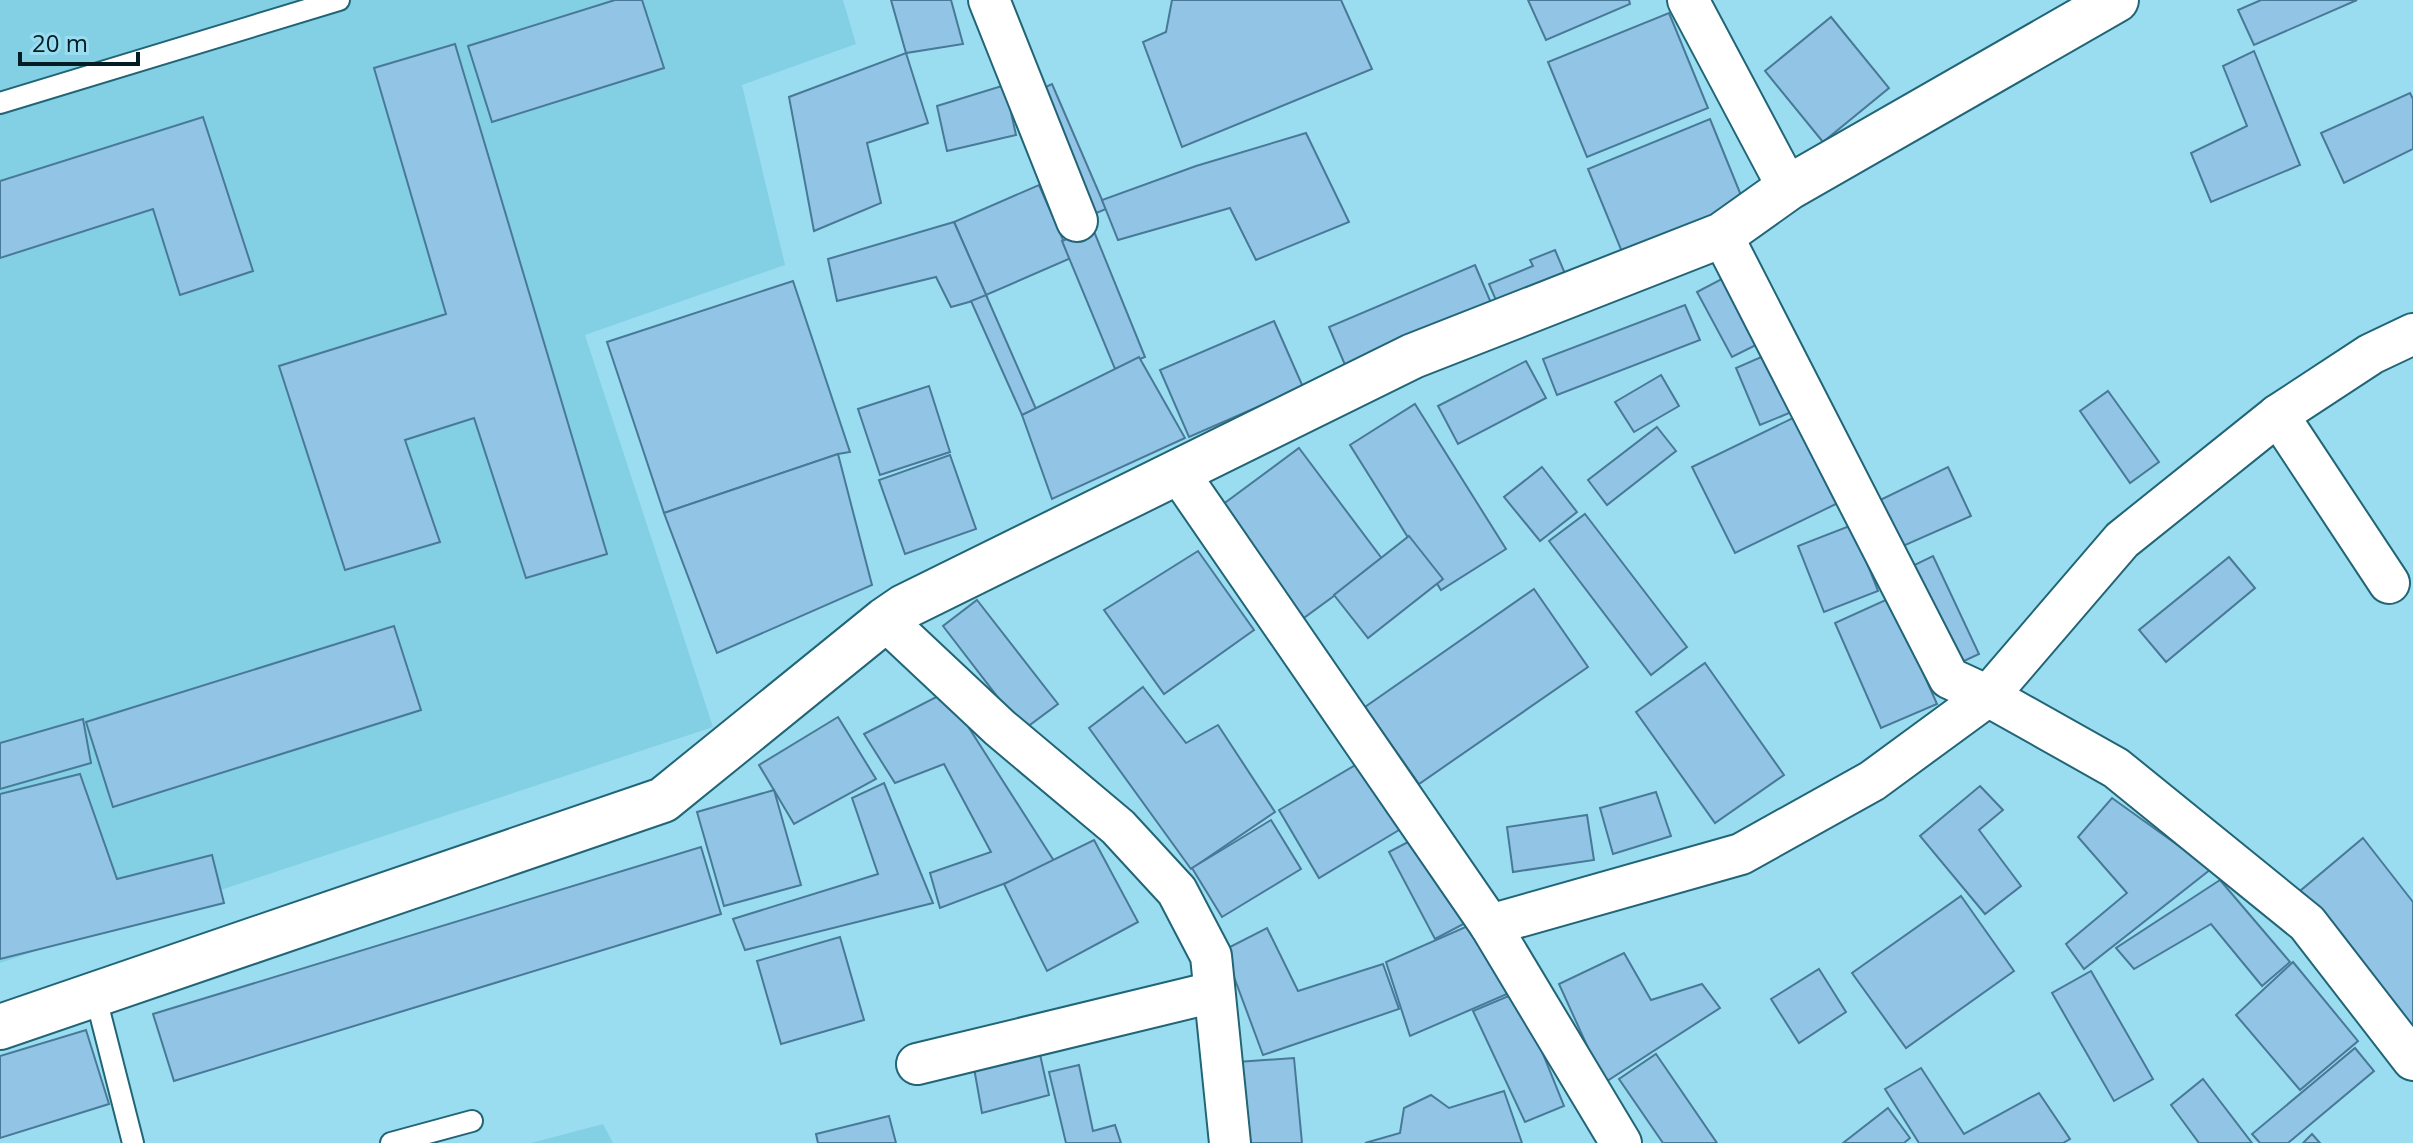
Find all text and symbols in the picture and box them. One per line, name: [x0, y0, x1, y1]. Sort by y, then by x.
scale bar: [20, 16, 138, 66]
text: 20 m: [32, 26, 88, 59]

